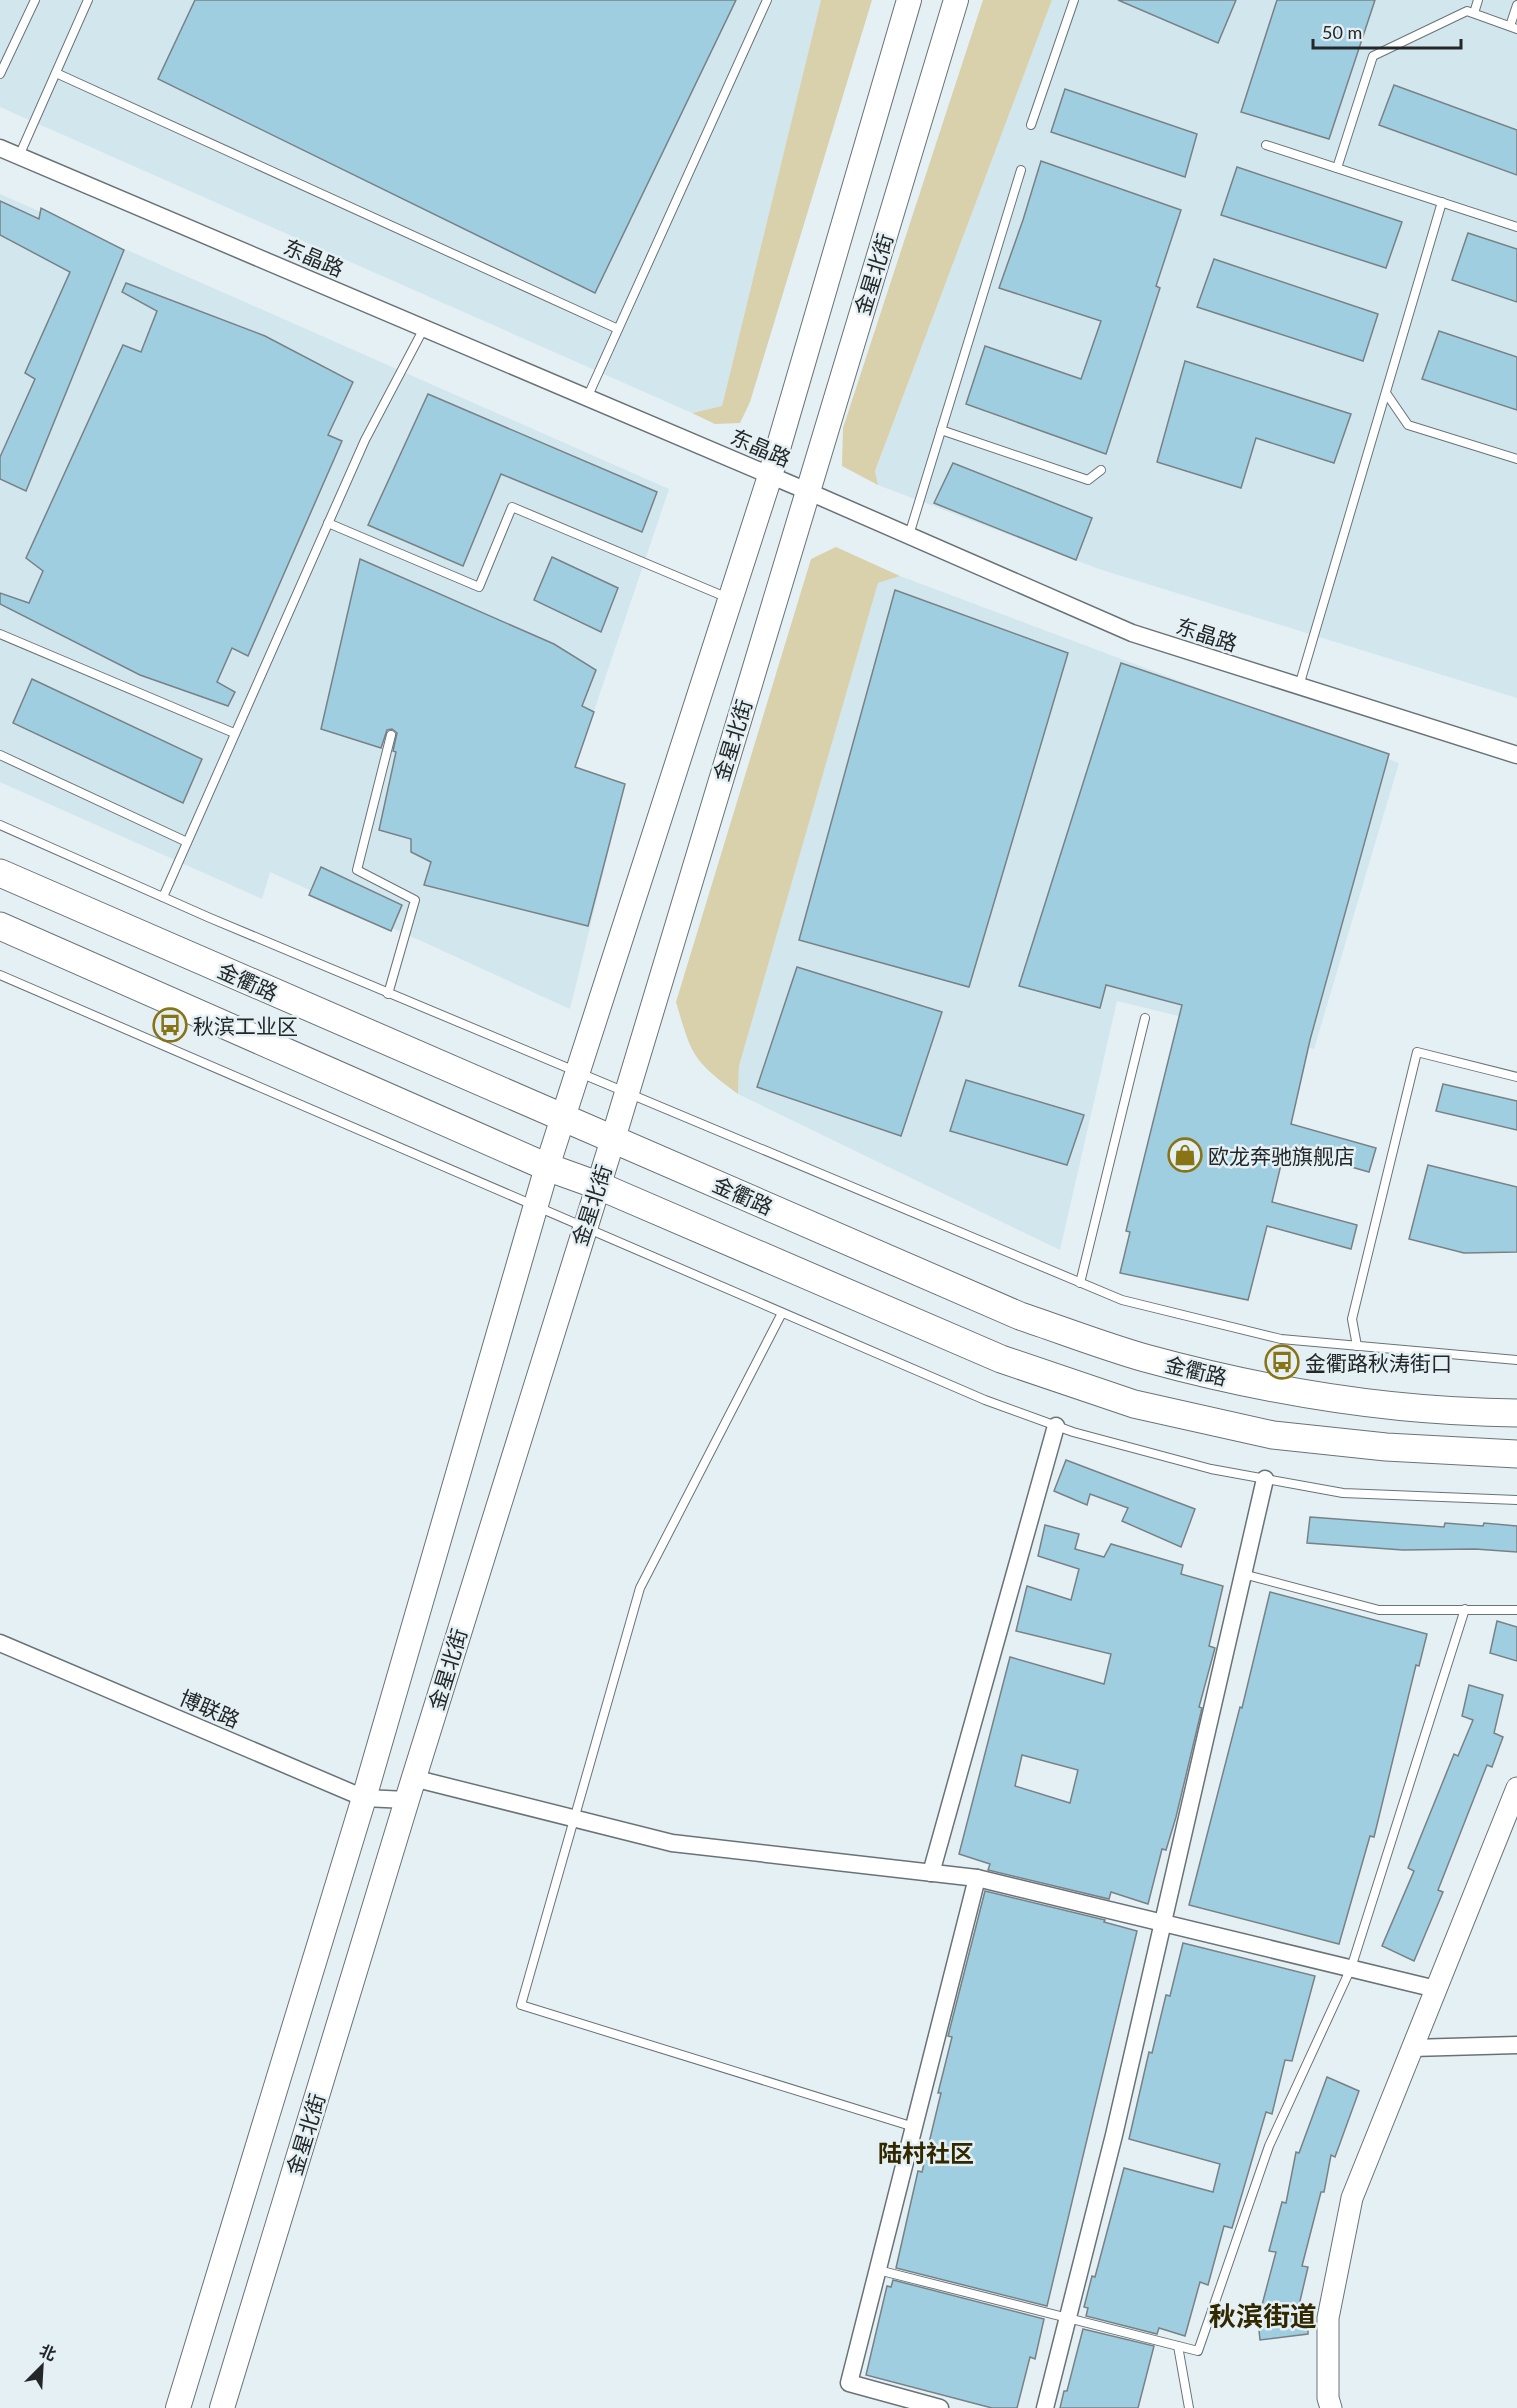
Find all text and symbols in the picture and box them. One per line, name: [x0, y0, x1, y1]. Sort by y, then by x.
scale bar: [1313, 12, 1462, 50]
text: 50 m: [1322, 21, 1362, 43]
street label: 金星北街: [849, 230, 897, 318]
street label: 东晶路: [280, 233, 348, 281]
street label: 东晶路: [727, 423, 795, 471]
street label: 东晶路: [1173, 612, 1241, 656]
street label: 金星北街: [708, 696, 756, 784]
street label: 金衢路: [214, 957, 282, 1005]
bus stop icon: 秋滨工业区: [152, 1007, 188, 1043]
place label: 秋滨工业区: [193, 1013, 298, 1038]
shop icon: 欧龙奔驰旗舰店: [1167, 1137, 1203, 1173]
place label: 欧龙奔驰旗舰店: [1208, 1143, 1355, 1168]
street label: 金星北街: [566, 1161, 616, 1249]
street label: 金衢路: [709, 1171, 777, 1219]
bus stop icon: 金衢路秋涛街口: [1264, 1344, 1300, 1380]
place label: 金衢路秋涛街口: [1305, 1350, 1452, 1375]
street label: 金衢路: [1162, 1351, 1230, 1389]
street label: 金星北街: [423, 1625, 471, 1713]
street label: 博联路: [176, 1684, 244, 1732]
street label: 金星北街: [281, 2090, 329, 2178]
district label: 陆村社区: [878, 2138, 974, 2167]
district label: 秋滨街道: [1209, 2299, 1317, 2332]
north arrow: [12, 2336, 72, 2396]
text: 北: [37, 2340, 59, 2364]

